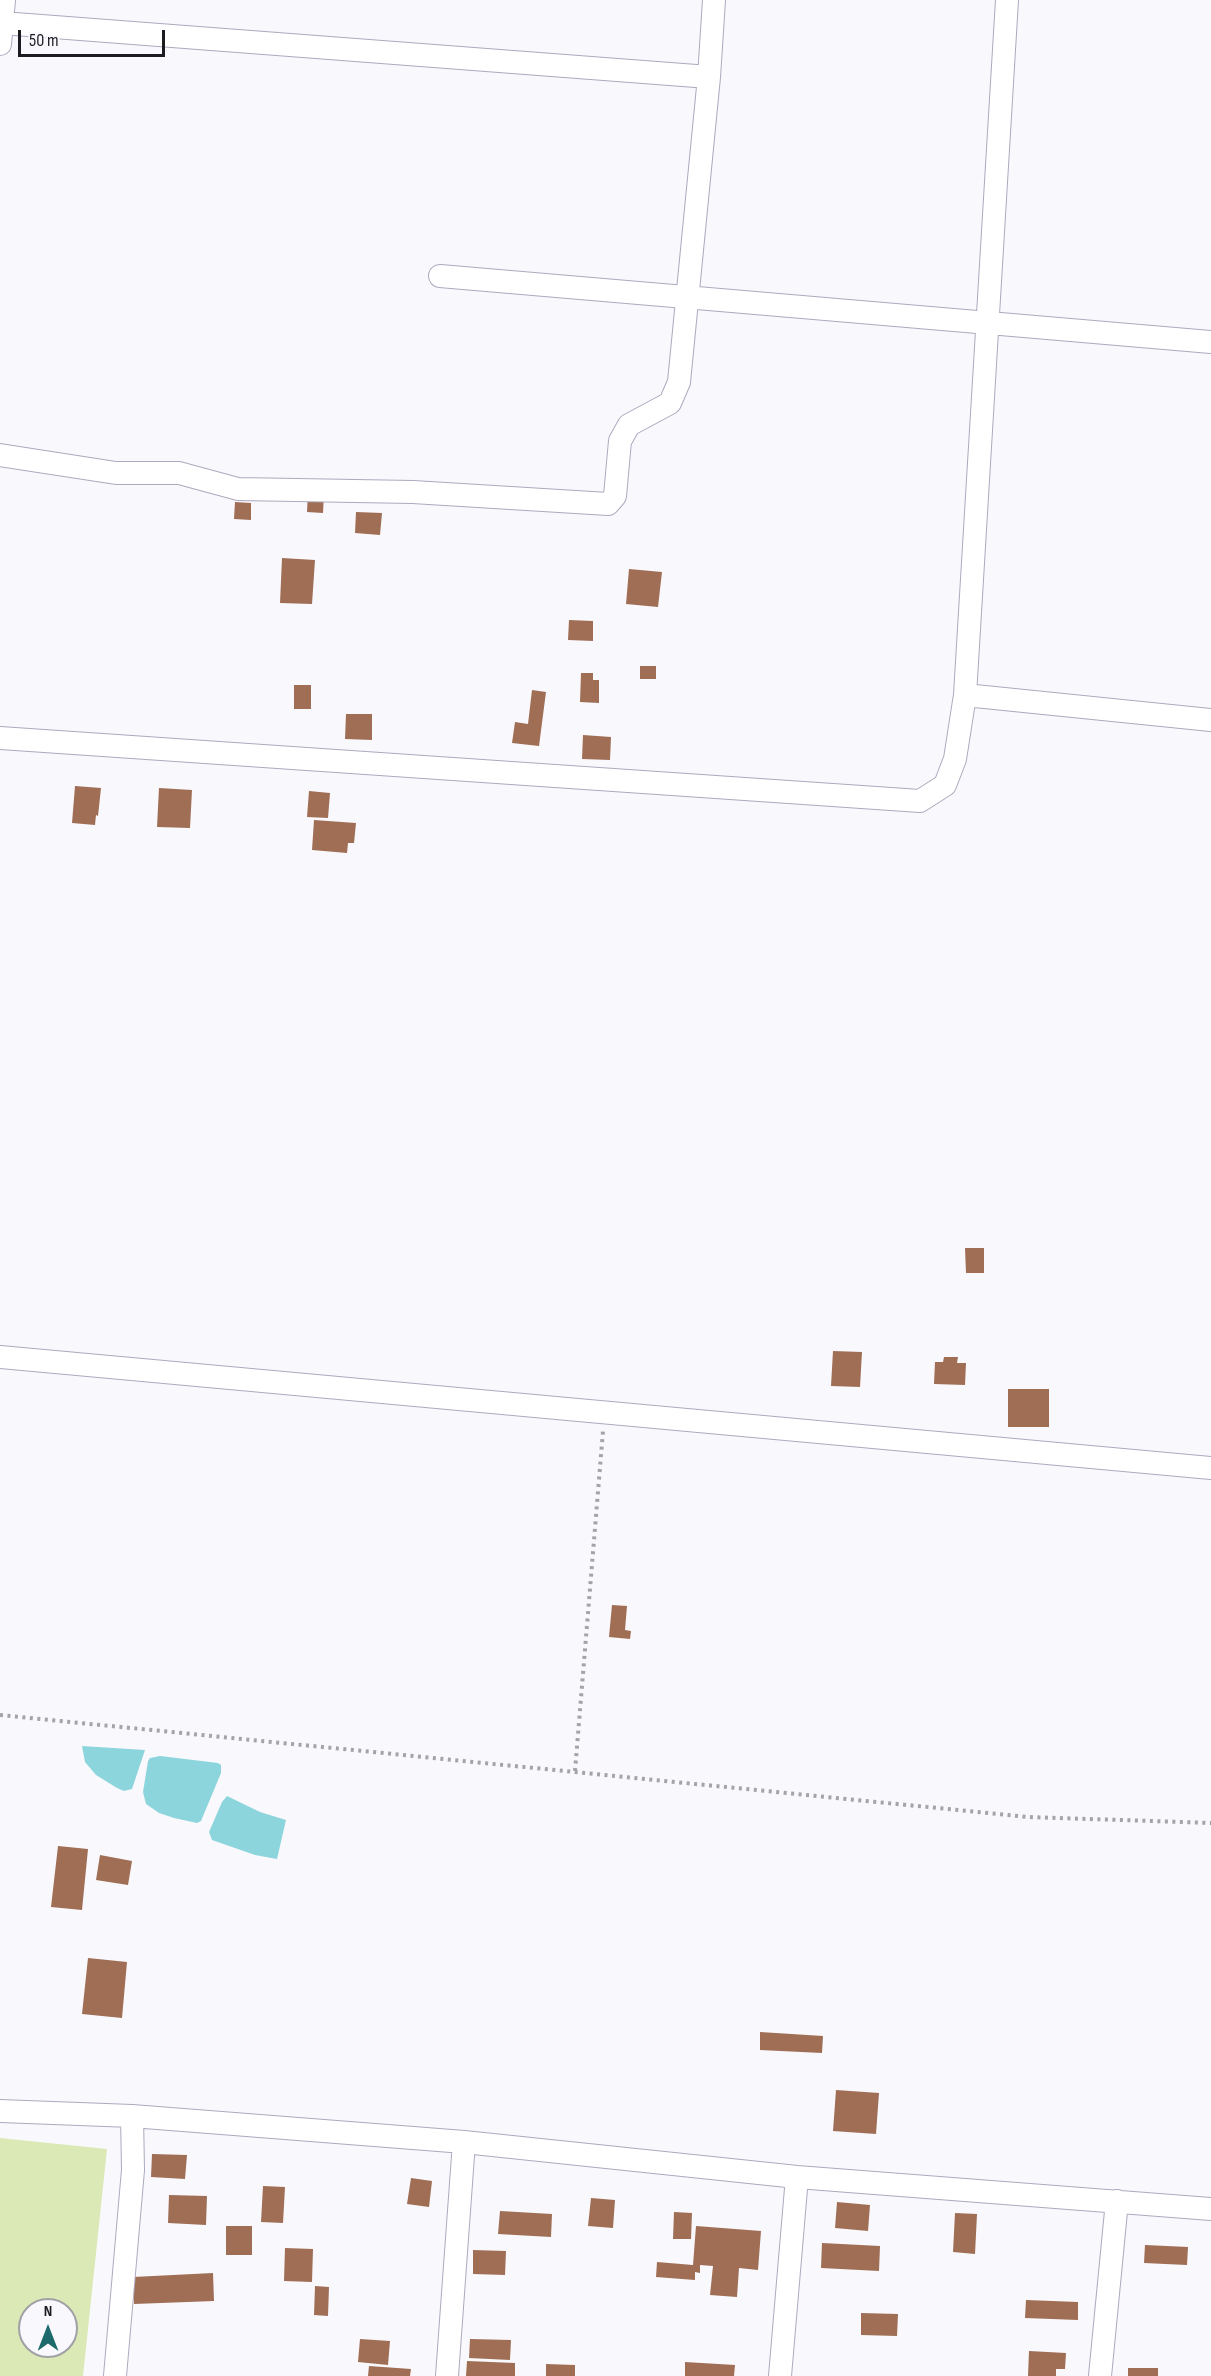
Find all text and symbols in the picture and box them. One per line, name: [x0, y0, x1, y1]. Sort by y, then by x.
scale bar: [21, 18, 168, 56]
text: 50 m: [29, 30, 59, 51]
north arrow: [18, 2298, 78, 2358]
text: N: [44, 2302, 52, 2321]

